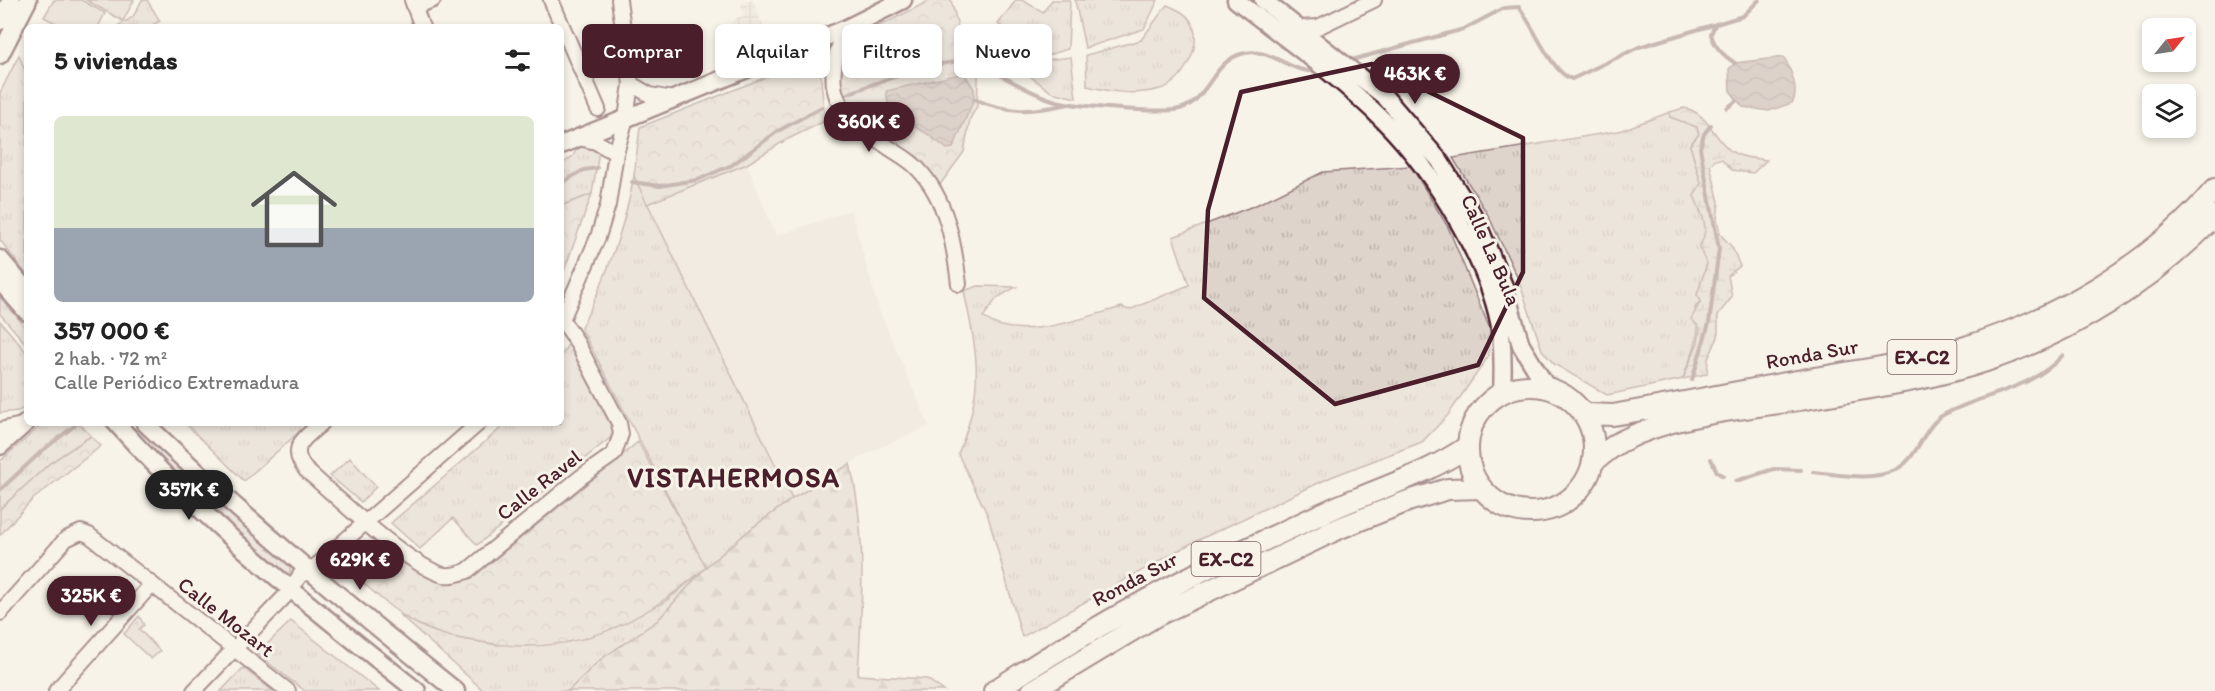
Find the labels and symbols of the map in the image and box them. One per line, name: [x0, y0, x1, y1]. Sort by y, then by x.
north arrow: [2142, 18, 2196, 72]
pin: 463K €: [1366, 54, 1464, 105]
pin: 360K €: [820, 102, 918, 153]
street label: Calle La Bula: [1456, 190, 1527, 309]
street label: Ronda Sur: [1764, 333, 1861, 374]
road number: EX-C2: [1888, 340, 1956, 374]
street label: Calle Ravel: [491, 444, 586, 525]
district label: VISTAHERMOSA: [627, 461, 841, 494]
pin: 357K €: [140, 470, 238, 521]
pin: 629K €: [311, 540, 409, 591]
road number: EX-C2: [1192, 542, 1260, 576]
street label: Ronda Sur: [1088, 545, 1182, 611]
street label: Calle Mozart: [173, 571, 280, 662]
pin: 325K €: [42, 576, 140, 627]

